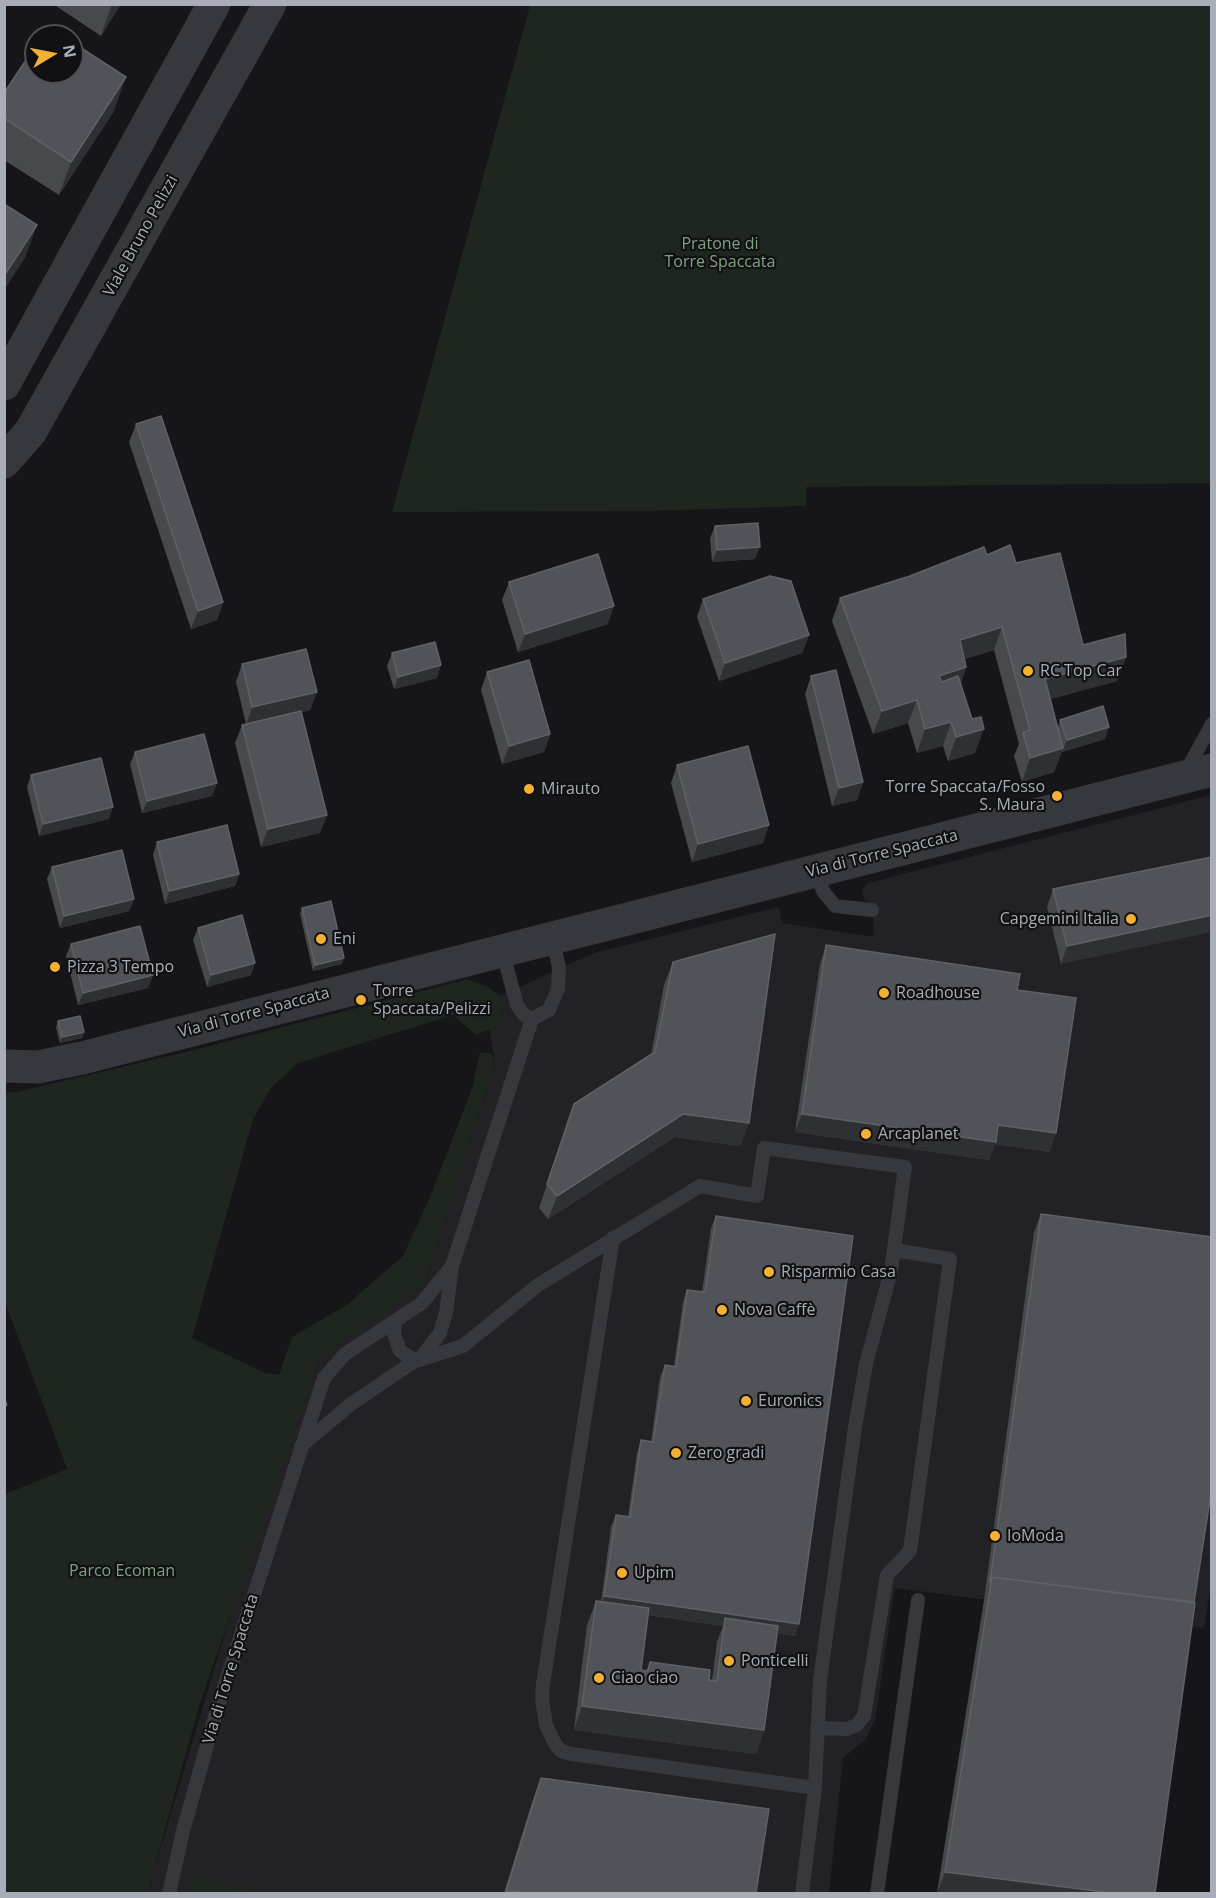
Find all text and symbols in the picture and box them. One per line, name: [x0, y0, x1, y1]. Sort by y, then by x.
north arrow: [24, 24, 84, 84]
text: N: [58, 43, 82, 60]
street label: Viale Bruno Pelizzi: [100, 172, 182, 300]
park label: Pratone di Torre Spaccata: [665, 234, 775, 272]
place label: RC Top Car: [1040, 661, 1122, 681]
marker: RC Top Car: [1021, 664, 1035, 678]
place label: Torre Spaccata/Fosso S. Maura: [885, 777, 1045, 815]
place label: Mirauto: [541, 779, 600, 799]
marker: Mirauto: [522, 782, 536, 796]
marker: Torre Spaccata/Fosso S. Maura: [1050, 789, 1064, 803]
street label: Via di Torre Spaccata: [804, 826, 960, 882]
place label: Capgemini Italia: [1000, 909, 1119, 929]
marker: Capgemini Italia: [1124, 912, 1138, 926]
place label: Eni: [333, 929, 356, 949]
marker: Eni: [314, 932, 328, 946]
place label: Pizza 3 Tempo: [67, 957, 174, 977]
marker: Pizza 3 Tempo: [48, 960, 62, 974]
place label: Torre Spaccata/Pelizzi: [373, 981, 491, 1019]
place label: Roadhouse: [896, 983, 980, 1003]
street label: Via di Torre Spaccata: [176, 984, 332, 1042]
marker: Roadhouse: [877, 986, 891, 1000]
marker: Torre Spaccata/Pelizzi: [354, 993, 368, 1007]
place label: Arcaplanet: [878, 1124, 958, 1144]
marker: Arcaplanet: [859, 1127, 873, 1141]
place label: Risparmio Casa: [781, 1262, 896, 1282]
marker: Risparmio Casa: [762, 1265, 776, 1279]
place label: Nova Caffè: [734, 1300, 815, 1320]
marker: Nova Caffè: [715, 1303, 729, 1317]
place label: Euronics: [758, 1391, 822, 1411]
marker: Euronics: [739, 1394, 753, 1408]
place label: Zero gradi: [688, 1443, 764, 1463]
marker: Zero gradi: [669, 1446, 683, 1460]
place label: IoModa: [1007, 1526, 1064, 1546]
marker: IoModa: [988, 1529, 1002, 1543]
park label: Parco Ecoman: [69, 1561, 175, 1581]
place label: Upim: [634, 1563, 674, 1583]
marker: Upim: [615, 1566, 629, 1580]
street label: Via di Torre Spaccata: [199, 1592, 263, 1746]
place label: Ponticelli: [741, 1651, 809, 1671]
marker: Ponticelli: [722, 1654, 736, 1668]
place label: Ciao ciao: [611, 1668, 678, 1688]
marker: Ciao ciao: [592, 1671, 606, 1685]

